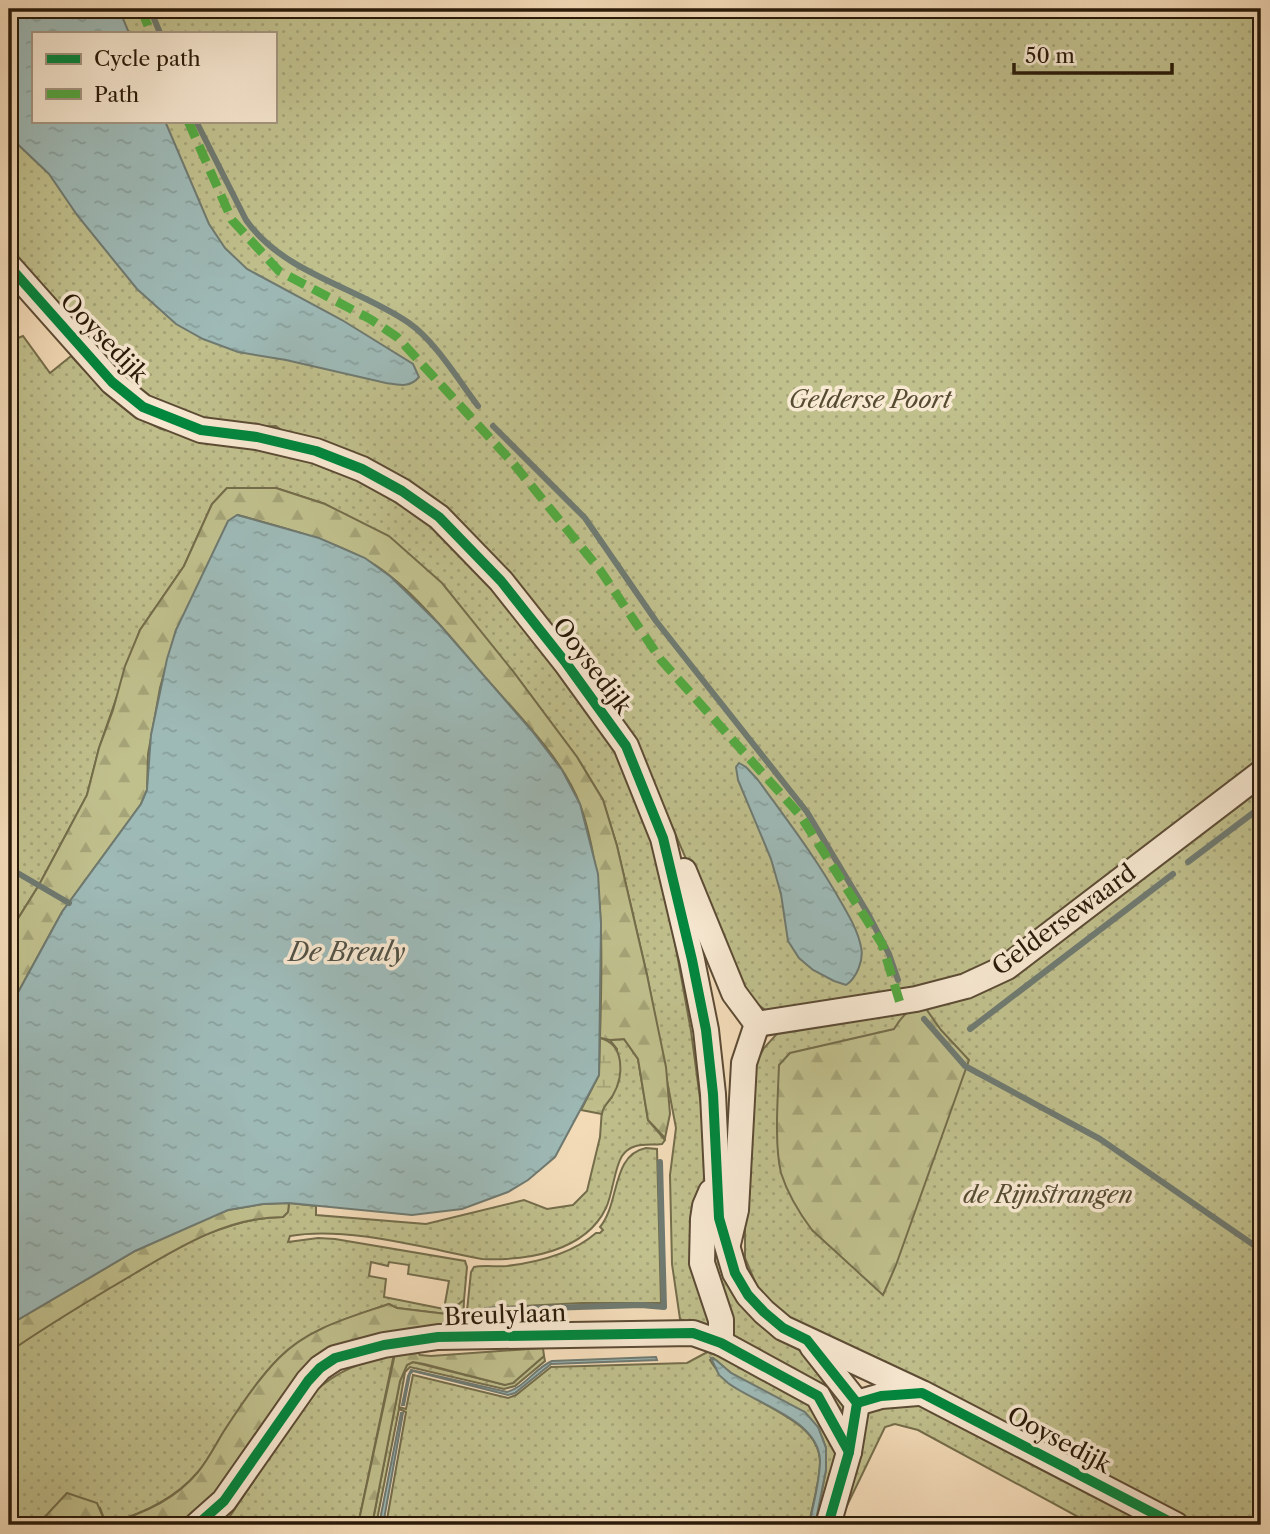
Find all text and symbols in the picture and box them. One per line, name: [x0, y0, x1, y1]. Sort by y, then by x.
legend: [32, 32, 276, 122]
scale bar: [1014, 32, 1172, 76]
text: 50 m: [1025, 43, 1075, 68]
text: Cycle path: [94, 46, 201, 71]
text: Path: [94, 82, 139, 107]
street label: Ooysedijk: [55, 287, 155, 389]
park label: Gelderse Poort: [789, 385, 953, 414]
street label: Ooysedijk: [547, 612, 639, 721]
street label: Geldersewaard: [986, 858, 1141, 981]
water label: De Breuly: [287, 936, 405, 968]
park label: de Rijnstrangen: [963, 1180, 1133, 1209]
street label: Breulylaan: [443, 1298, 567, 1331]
street label: Ooysedijk: [1002, 1400, 1117, 1480]

